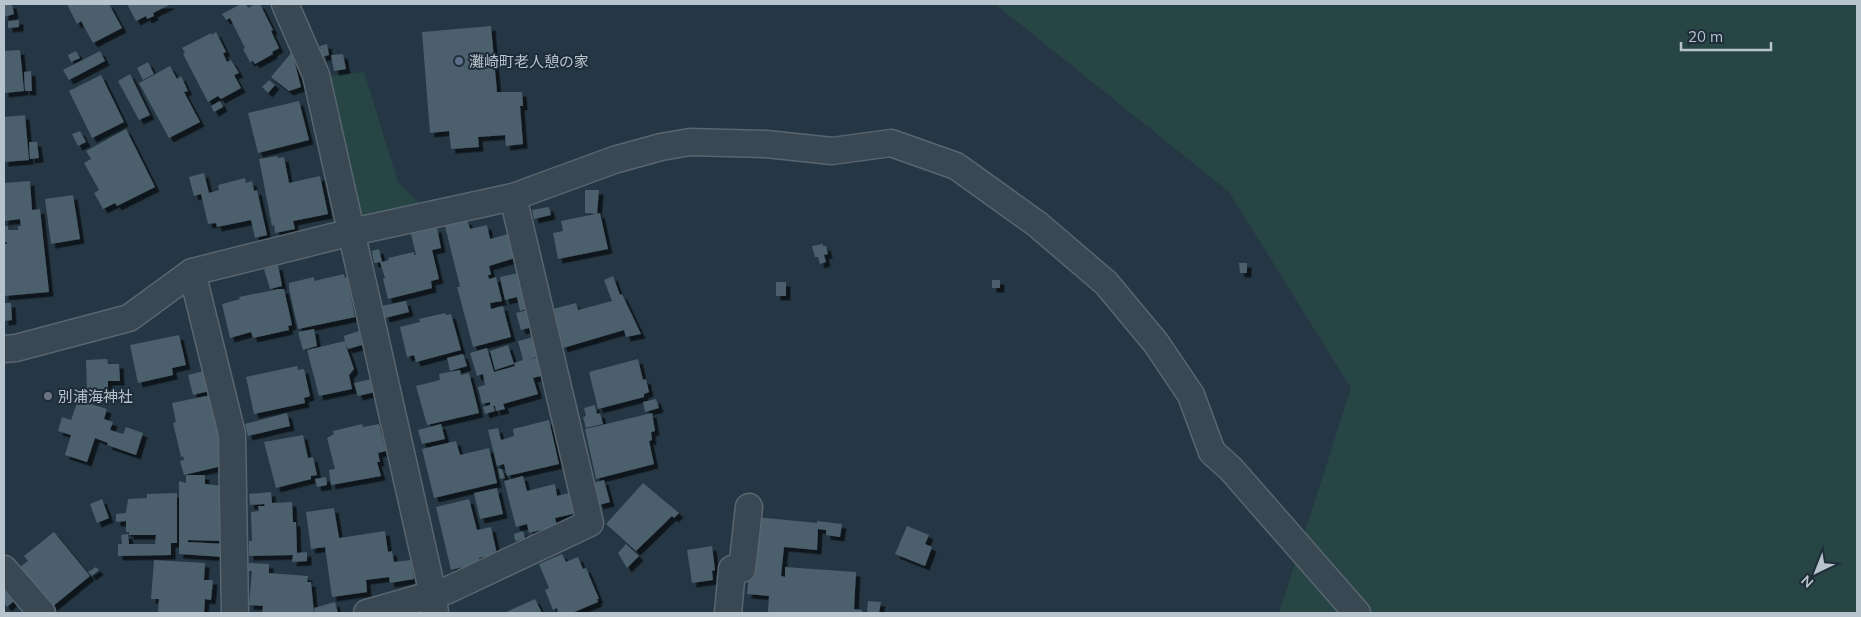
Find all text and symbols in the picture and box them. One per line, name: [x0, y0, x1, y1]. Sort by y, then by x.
scale bar: [1681, 20, 1771, 52]
text: 20 m: [1688, 27, 1723, 46]
place label: 灘崎町老人憩の家: [469, 52, 589, 71]
marker: 灘崎町老人憩の家: [453, 55, 465, 67]
place label: 別浦海神社: [58, 387, 133, 406]
marker: 別浦海神社: [42, 390, 54, 402]
north arrow: [1791, 547, 1841, 597]
text: N: [1797, 571, 1817, 592]

